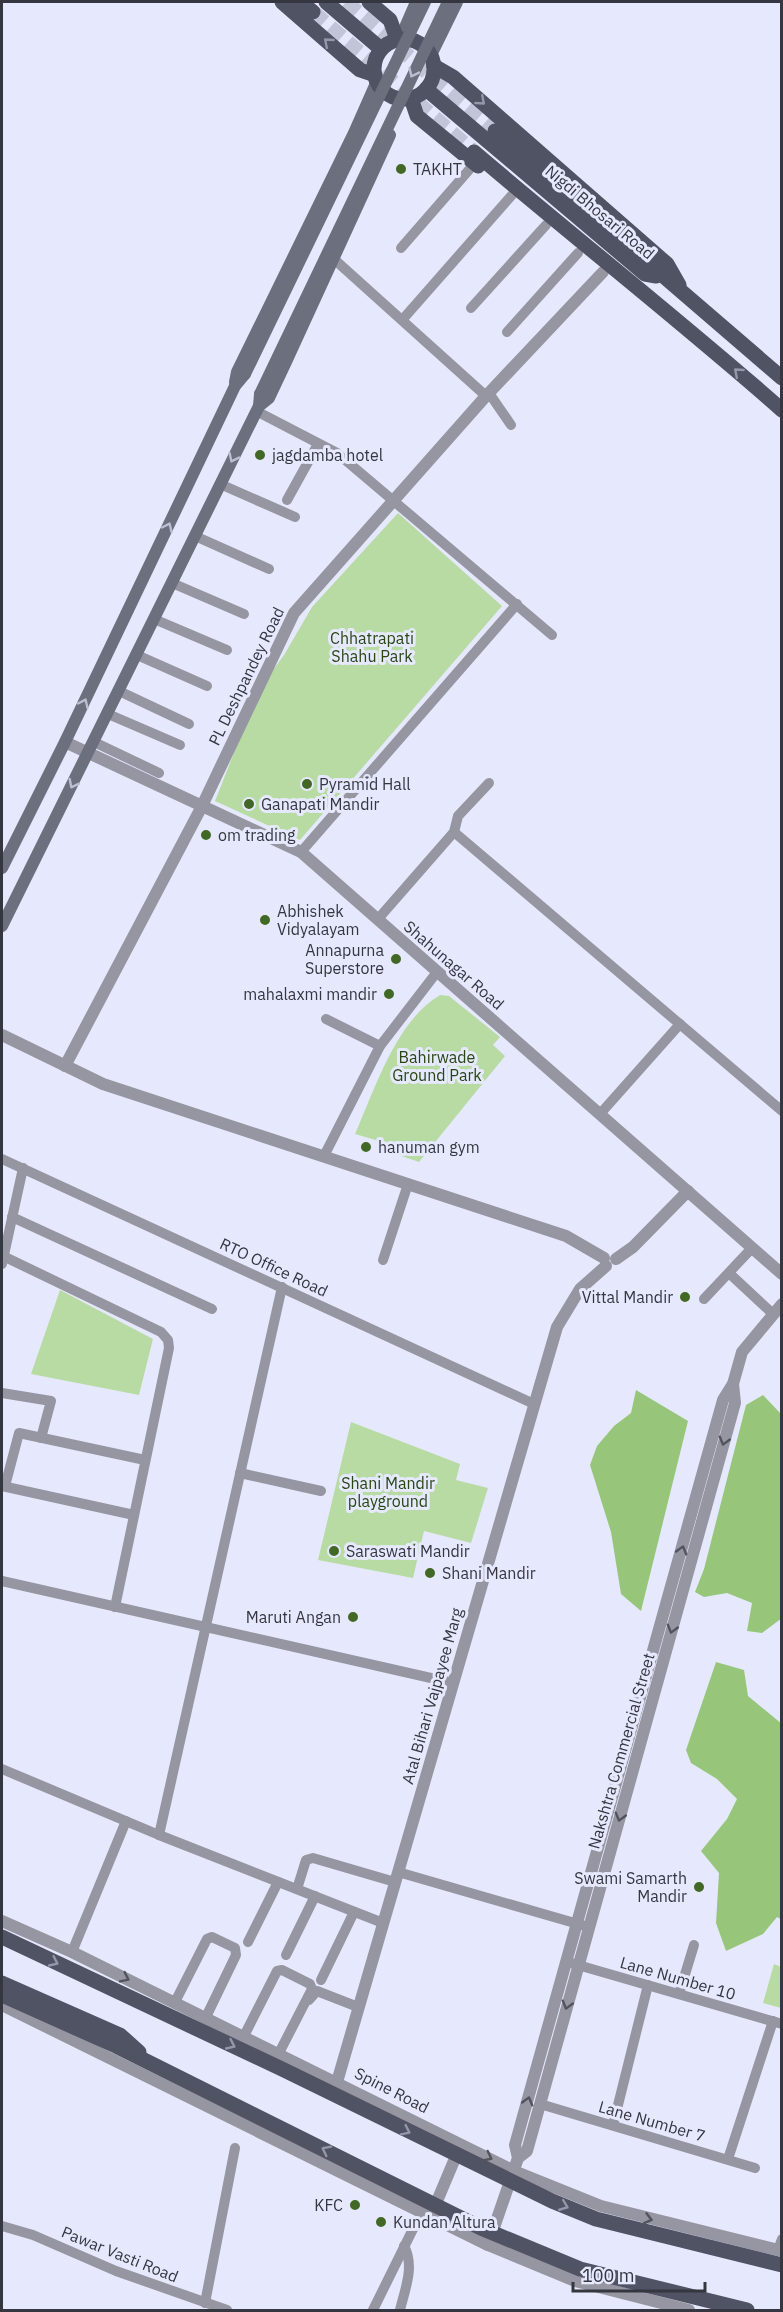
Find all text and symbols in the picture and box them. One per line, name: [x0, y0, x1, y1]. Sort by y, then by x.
one-way arrow: [324, 38, 335, 49]
one-way arrow: [409, 67, 421, 78]
one-way arrow: [474, 94, 484, 105]
place label: TAKHT: [413, 159, 462, 179]
street label: Nigdi Bhosari Road: [541, 161, 659, 263]
marker: TAKHT: [394, 162, 408, 176]
one-way arrow: [734, 368, 745, 379]
place label: jagdamba hotel: [272, 445, 383, 465]
marker: jagdamba hotel: [253, 448, 267, 462]
one-way arrow: [229, 452, 241, 463]
one-way arrow: [160, 523, 172, 534]
street label: PL Deshpandey Road: [204, 604, 288, 748]
park label: Chhatrapati Shahu Park: [330, 628, 414, 666]
one-way arrow: [76, 699, 88, 710]
place label: Pyramid Hall: [319, 774, 411, 794]
marker: Pyramid Hall: [300, 777, 314, 791]
one-way arrow: [69, 778, 80, 789]
place label: Ganapati Mandir: [261, 794, 379, 814]
marker: Ganapati Mandir: [242, 797, 256, 811]
place label: om trading: [218, 825, 296, 845]
marker: om trading: [199, 828, 213, 842]
place label: Abhishek Vidyalayam: [277, 901, 359, 939]
marker: Abhishek Vidyalayam: [258, 913, 272, 927]
street label: Shahunagar Road: [400, 916, 508, 1014]
place label: Annapurna Superstore: [305, 940, 384, 978]
marker: Annapurna Superstore: [389, 952, 403, 966]
place label: mahalaxmi mandir: [243, 984, 377, 1004]
marker: mahalaxmi mandir: [382, 987, 396, 1001]
park label: Bahirwade Ground Park: [392, 1047, 482, 1085]
place label: hanuman gym: [378, 1137, 480, 1157]
marker: hanuman gym: [359, 1140, 373, 1154]
street label: RTO Office Road: [217, 1233, 331, 1301]
place label: Vittal Mandir: [582, 1287, 673, 1307]
marker: Vittal Mandir: [678, 1290, 692, 1304]
one-way arrow: [719, 1435, 731, 1446]
park label: Shani Mandir playground: [341, 1473, 435, 1511]
place label: Saraswati Mandir: [346, 1541, 470, 1561]
marker: Saraswati Mandir: [327, 1544, 341, 1558]
one-way arrow: [674, 1545, 687, 1555]
place label: Shani Mandir: [442, 1563, 536, 1583]
marker: Shani Mandir: [423, 1566, 437, 1580]
street label: Atal Bihari Vajpayee Marg: [397, 1605, 467, 1786]
place label: Maruti Angan: [246, 1607, 341, 1627]
marker: Maruti Angan: [346, 1610, 360, 1624]
one-way arrow: [667, 1623, 679, 1634]
street label: Nakshtra Commercial Street: [583, 1651, 659, 1851]
one-way arrow: [614, 1812, 627, 1822]
place label: Swami Samarth Mandir: [574, 1868, 687, 1906]
marker: Swami Samarth Mandir: [692, 1880, 706, 1894]
street label: Lane Number 10: [618, 1952, 738, 2004]
one-way arrow: [48, 1954, 59, 1966]
one-way arrow: [118, 1970, 129, 1982]
one-way arrow: [562, 1999, 575, 2009]
one-way arrow: [224, 2037, 235, 2049]
street label: Spine Road: [351, 2063, 433, 2117]
street label: Lane Number 7: [596, 2096, 708, 2146]
one-way arrow: [520, 2097, 533, 2107]
one-way arrow: [399, 2124, 410, 2136]
one-way arrow: [322, 2146, 333, 2158]
one-way arrow: [481, 2150, 492, 2162]
place label: KFC: [314, 2195, 343, 2215]
marker: KFC: [348, 2198, 362, 2212]
one-way arrow: [558, 2199, 569, 2211]
place label: Kundan Altura: [393, 2212, 496, 2232]
one-way arrow: [642, 2212, 653, 2224]
marker: Kundan Altura: [374, 2215, 388, 2229]
street label: Pawar Vasti Road: [59, 2221, 181, 2287]
scale bar: [573, 2255, 705, 2293]
text: 100 m: [582, 2264, 634, 2287]

